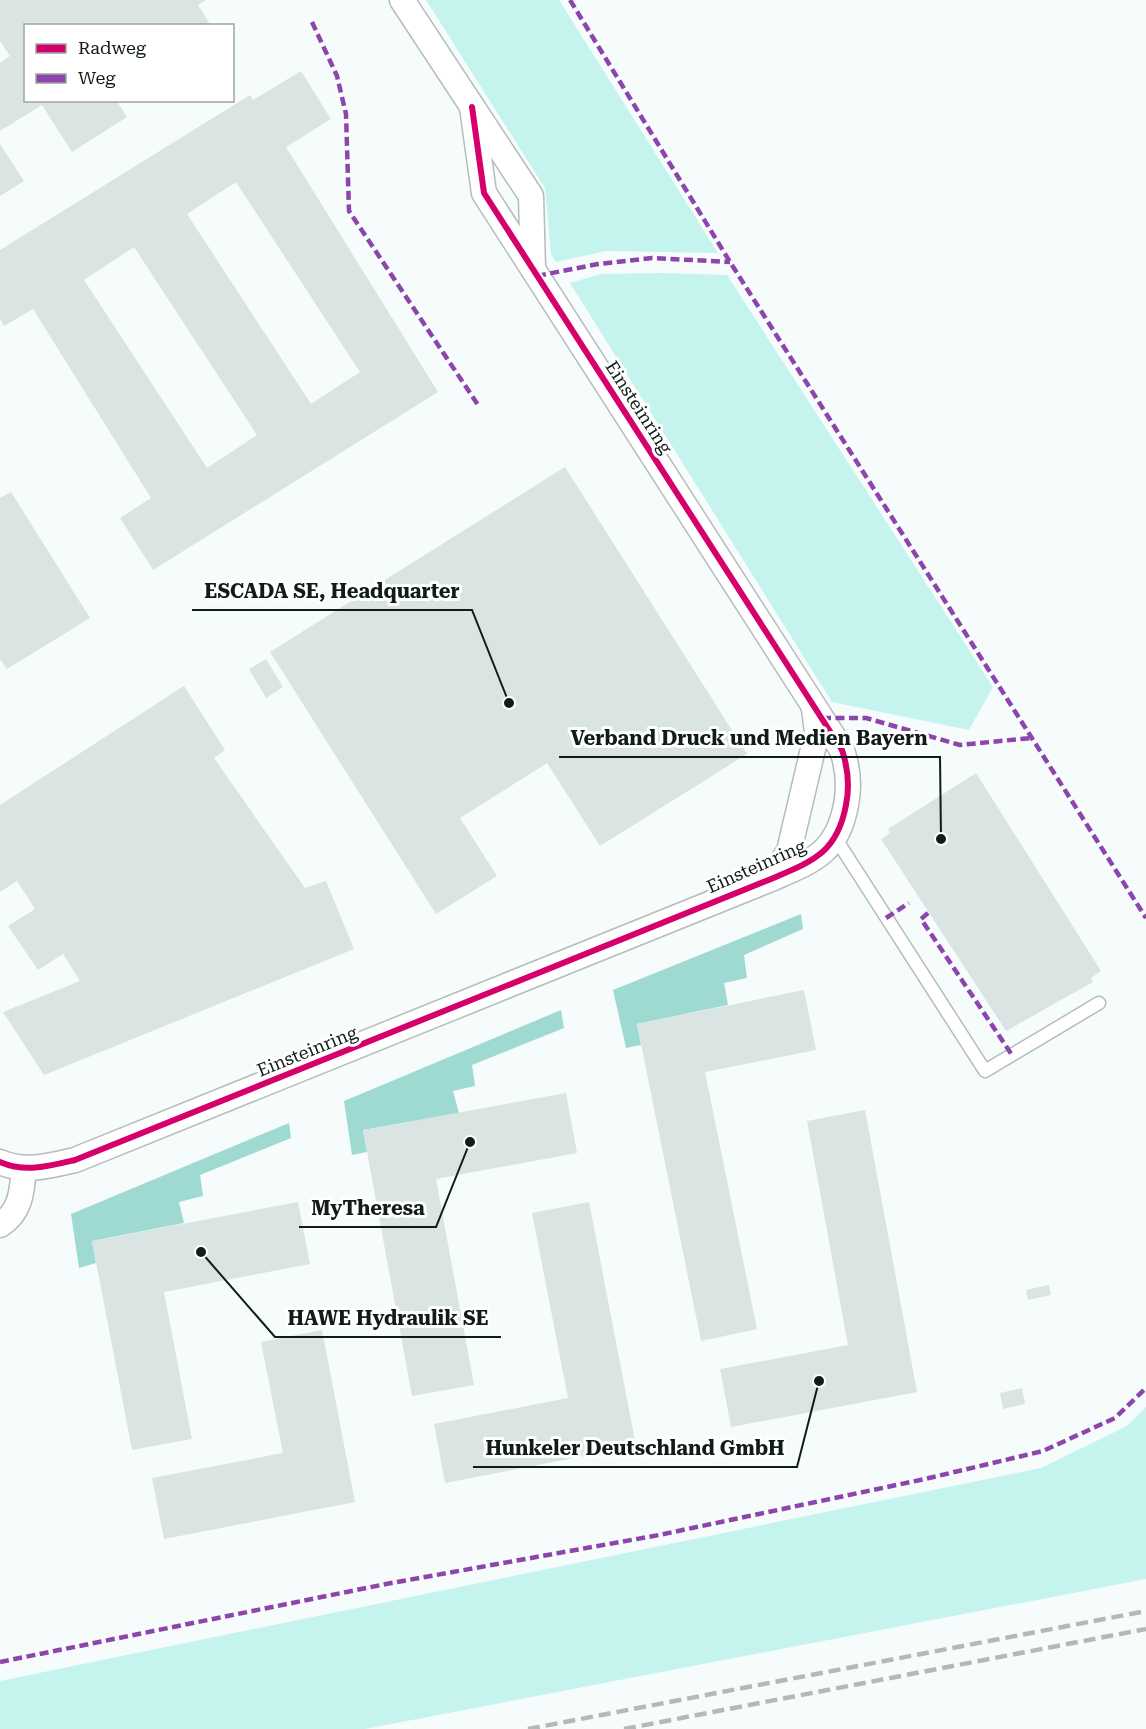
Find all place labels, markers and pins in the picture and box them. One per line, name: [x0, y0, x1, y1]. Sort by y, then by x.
callout: ESCADA SE, Headquarter: [192, 572, 472, 610]
callout: Verband Druck und Medien Bayern: [559, 719, 940, 757]
callout: MyTheresa: [299, 1189, 436, 1227]
callout: HAWE Hydraulik SE: [275, 1299, 501, 1337]
callout: Hunkeler Deutschland GmbH: [473, 1429, 797, 1467]

